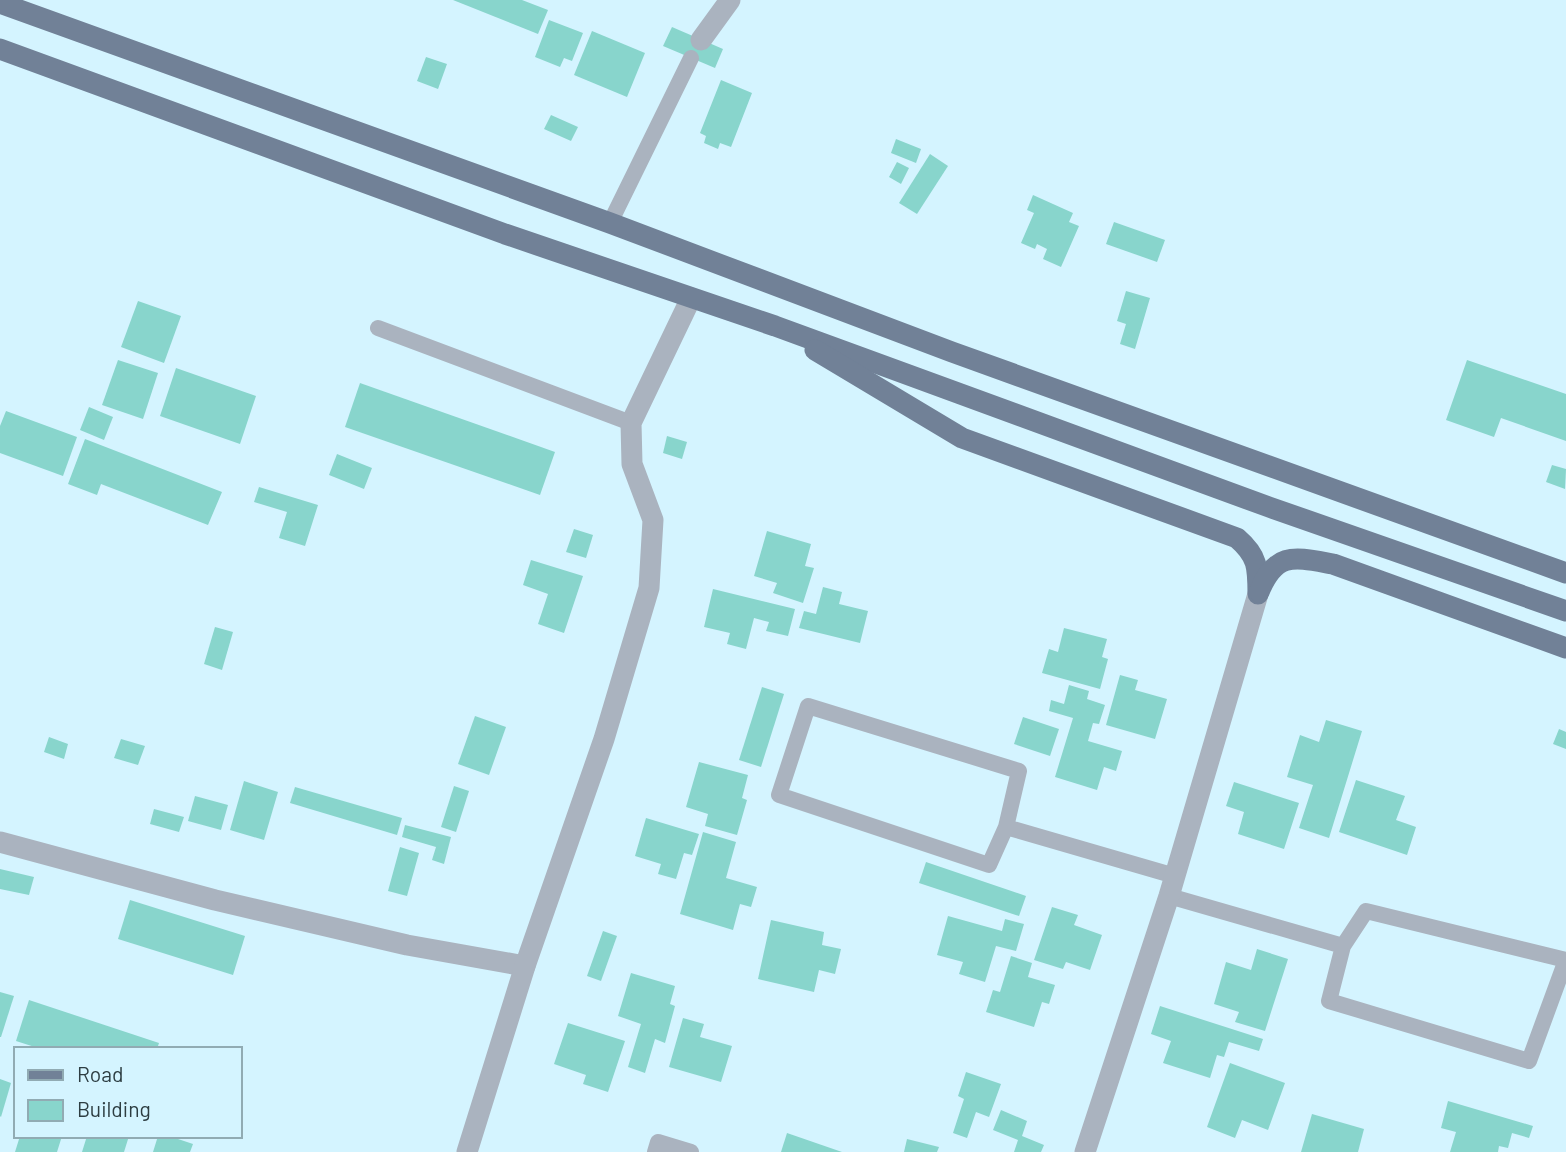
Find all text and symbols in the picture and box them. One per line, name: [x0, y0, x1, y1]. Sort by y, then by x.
legend: [14, 1047, 242, 1138]
text: Road: [77, 1061, 123, 1086]
text: Building: [77, 1096, 151, 1121]

